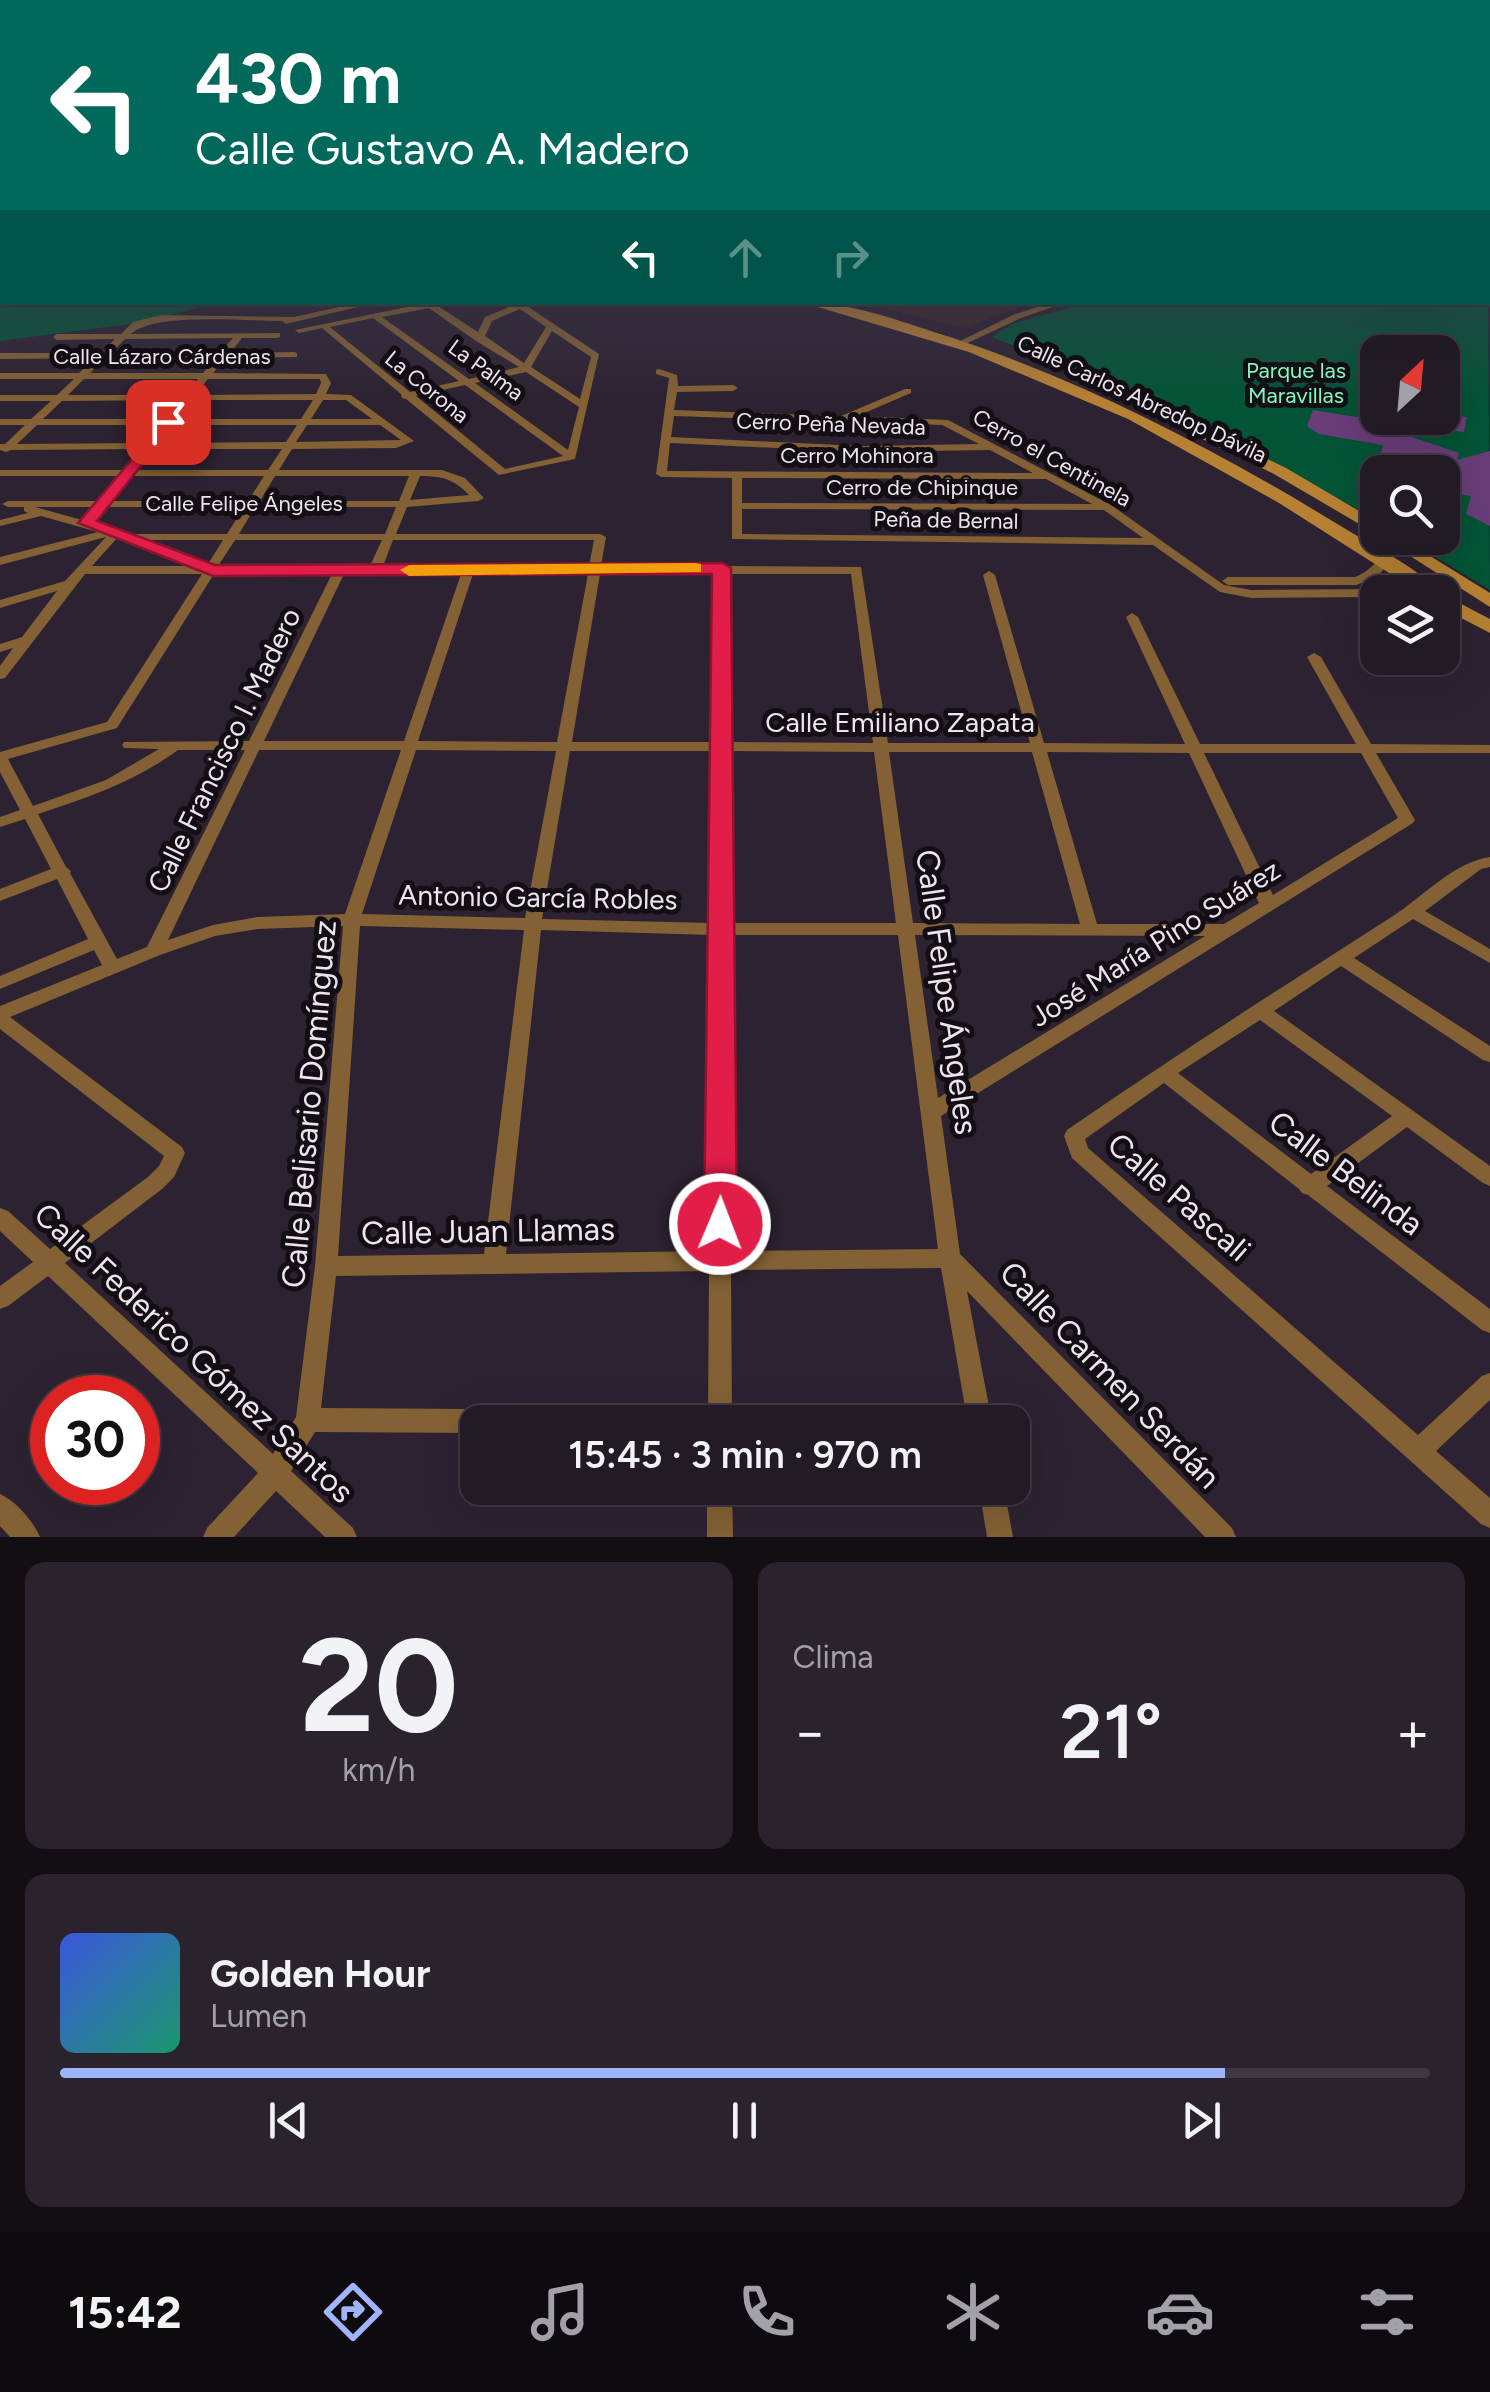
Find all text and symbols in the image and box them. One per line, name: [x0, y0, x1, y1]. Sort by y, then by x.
text: 430 m: [195, 36, 401, 121]
icon: left: [30, 40, 160, 170]
text: Calle Gustavo A. Madero: [195, 121, 690, 175]
icon: left: [613, 230, 668, 285]
icon: ahead: [718, 230, 773, 285]
icon: right: [823, 230, 878, 285]
street label: Calle Carlos Abredop Dávila: [1013, 329, 1271, 469]
street label: La Palma: [443, 334, 529, 406]
north arrow: [1360, 335, 1460, 435]
map controls: [1360, 335, 1460, 675]
street label: Calle Lázaro Cárdenas: [53, 343, 271, 370]
street label: La Corona: [379, 345, 475, 429]
park label: Parque las Maravillas: [1246, 357, 1346, 409]
pin: [126, 380, 211, 465]
icon: arrive: [141, 395, 196, 450]
street label: Cerro el Centinela: [968, 403, 1136, 513]
street label: Cerro Peña Nevada: [736, 407, 926, 441]
street label: Cerro Mohinora: [780, 442, 934, 469]
button: search: [1360, 455, 1460, 555]
street label: Cerro de Chipinque: [826, 474, 1018, 501]
street label: Calle Felipe Ángeles: [145, 490, 343, 517]
street label: Peña de Bernal: [873, 505, 1019, 535]
button: layers: [1360, 575, 1460, 675]
street label: Calle Francisco I. Madero: [140, 602, 308, 898]
street label: Calle Emiliano Zapata: [765, 705, 1035, 739]
street label: Calle Felipe Ángeles: [908, 847, 986, 1137]
street label: José María Pino Suárez: [1024, 852, 1286, 1034]
street label: Antonio García Robles: [398, 878, 678, 916]
street label: Calle Belisario Domínguez: [274, 918, 344, 1290]
street label: Calle Belinda: [1261, 1103, 1431, 1243]
street label: Calle Pascali: [1100, 1125, 1258, 1269]
position arrow: [668, 1172, 772, 1276]
street label: Calle Federico Gómez Santos: [27, 1195, 361, 1511]
street label: Calle Juan Llamas: [361, 1210, 615, 1252]
street label: Calle Carmen Serdán: [992, 1254, 1228, 1496]
speed limit sign: 30: [30, 1375, 160, 1505]
text: 15:45 · 3 min · 970 m: [568, 1432, 922, 1478]
text: 20: [299, 1608, 459, 1764]
text: Clima: [793, 1638, 874, 1676]
text: 21°: [1060, 1687, 1162, 1777]
text: −: [793, 1699, 827, 1765]
text: +: [1396, 1699, 1430, 1765]
text: km/h: [342, 1751, 415, 1789]
text: Golden Hour: [210, 1951, 431, 1997]
text: Lumen: [210, 1997, 307, 2035]
icon: previous: [261, 2093, 316, 2148]
icon: pause: [717, 2093, 772, 2148]
icon: next: [1174, 2093, 1229, 2148]
icon: directions: [318, 2277, 388, 2347]
icon: music: [525, 2277, 595, 2347]
icon: phone: [732, 2277, 802, 2347]
icon: climate: [938, 2277, 1008, 2347]
icon: car: [1145, 2277, 1215, 2347]
icon: filters: [1352, 2277, 1422, 2347]
text: 15:42: [68, 2285, 182, 2339]

